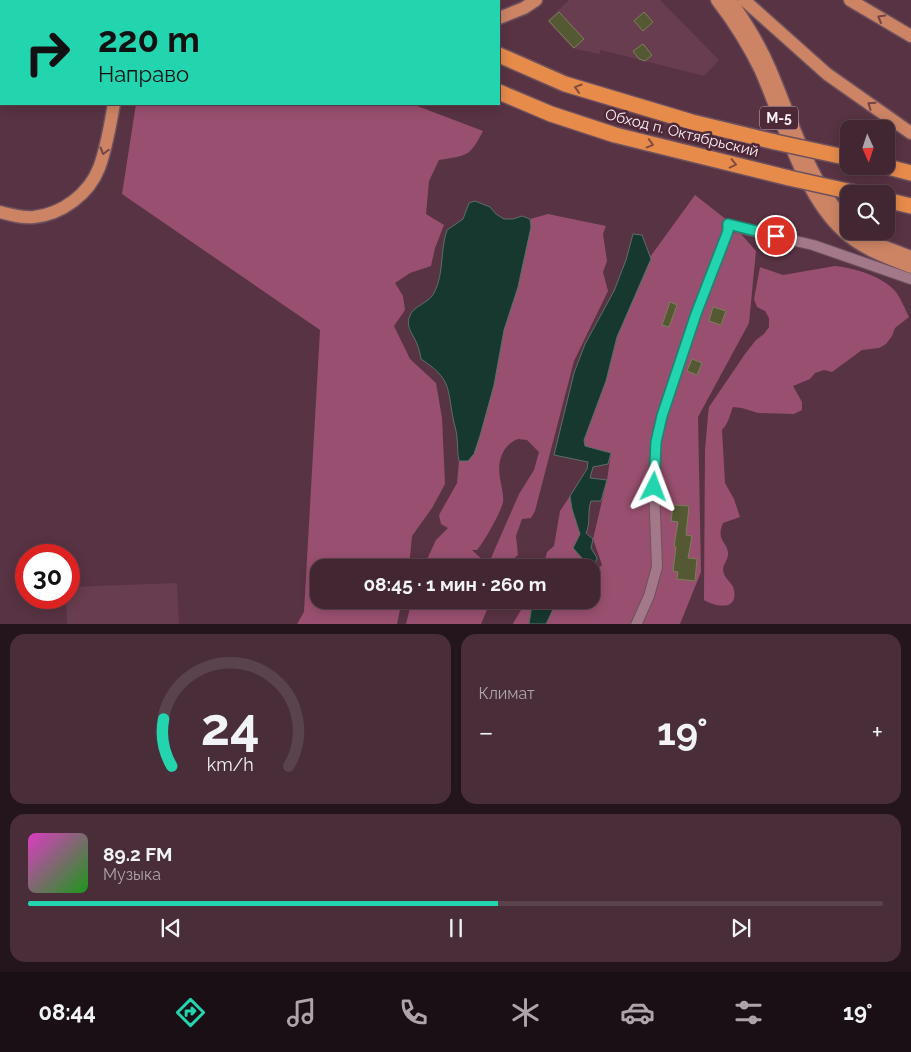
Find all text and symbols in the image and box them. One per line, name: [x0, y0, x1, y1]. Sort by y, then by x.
one-way arrow: [877, 14, 886, 24]
text: 220 m: [98, 19, 200, 60]
icon: right: [15, 20, 80, 85]
text: Направо: [98, 61, 189, 87]
one-way arrow: [574, 83, 583, 93]
one-way arrow: [867, 102, 877, 111]
street label: Обход п. Октябрьский: [603, 105, 761, 161]
road number: М-5: [760, 106, 798, 130]
north arrow: [840, 120, 895, 175]
map controls: [840, 120, 895, 240]
one-way arrow: [646, 138, 655, 149]
one-way arrow: [99, 147, 110, 156]
one-way arrow: [728, 158, 737, 169]
button: search: [840, 185, 895, 240]
pin: [755, 215, 797, 257]
icon: arrive: [762, 222, 790, 250]
position arrow: [627, 460, 679, 512]
speed limit sign: 30: [15, 544, 80, 609]
text: 08:45 · 1 мин · 260 m: [363, 573, 547, 595]
text: Климат: [479, 684, 535, 703]
text: 24: [201, 696, 260, 757]
text: 19°: [657, 709, 708, 754]
text: −: [479, 716, 494, 749]
text: +: [871, 716, 883, 749]
text: km/h: [207, 754, 254, 775]
text: 89.2 FM: [103, 843, 173, 865]
text: Музыка: [103, 865, 161, 884]
icon: previous: [157, 914, 185, 942]
icon: pause: [442, 914, 470, 942]
icon: next: [727, 914, 755, 942]
icon: directions: [173, 995, 208, 1030]
icon: music: [284, 995, 319, 1030]
icon: phone: [396, 995, 431, 1030]
icon: climate: [508, 995, 543, 1030]
icon: car: [620, 995, 655, 1030]
icon: filters: [731, 995, 766, 1030]
text: 08:44: [38, 999, 96, 1025]
text: 19°: [843, 999, 873, 1025]

